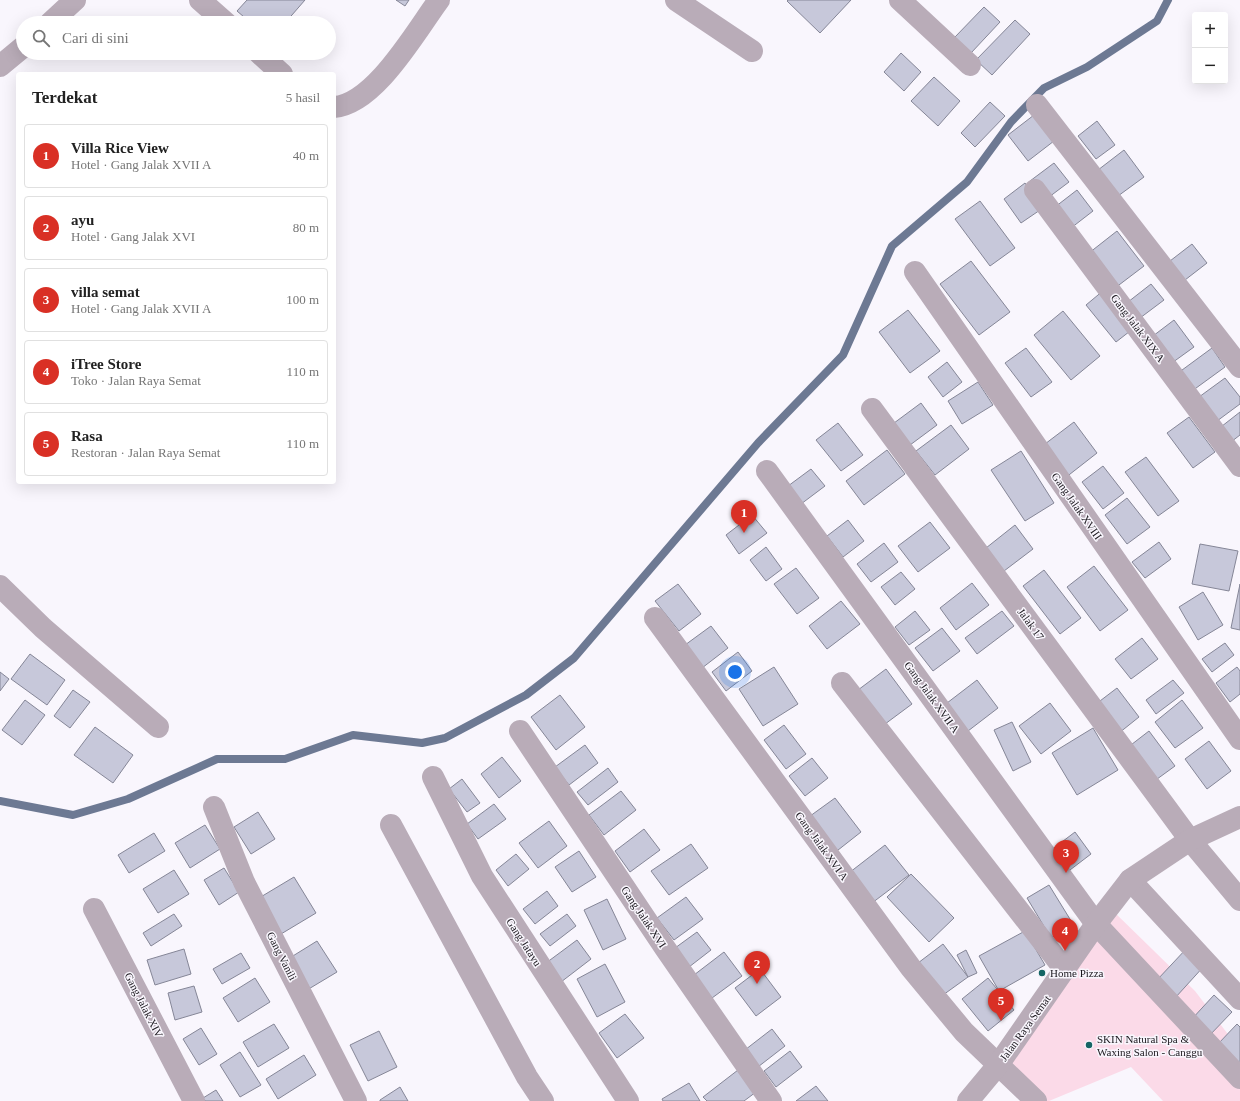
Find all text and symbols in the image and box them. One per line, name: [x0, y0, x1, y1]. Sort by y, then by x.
map controls: [1192, 12, 1228, 84]
button: +: [1192, 12, 1228, 48]
search box: [16, 16, 336, 60]
icon: search: [30, 27, 52, 49]
text: Cari di sini: [62, 30, 129, 46]
button: −: [1192, 48, 1228, 84]
text: Terdekat: [32, 88, 98, 107]
text: 5 hasil: [286, 90, 320, 105]
text: Villa Rice View: [71, 140, 169, 156]
text: 1: [43, 148, 49, 163]
text: 40 m: [293, 148, 319, 163]
text: Hotel · Gang Jalak XVII A: [71, 157, 211, 172]
text: ayu: [71, 212, 94, 228]
text: 2: [43, 220, 49, 235]
text: 80 m: [293, 220, 319, 235]
text: Hotel · Gang Jalak XVI: [71, 229, 195, 244]
text: villa semat: [71, 284, 140, 300]
text: 3: [43, 292, 49, 307]
text: 100 m: [286, 292, 319, 307]
street label: Gang Jalak XIX A: [1109, 292, 1167, 364]
text: Hotel · Gang Jalak XVII A: [71, 301, 211, 316]
text: iTree Store: [71, 356, 141, 372]
text: 4: [43, 364, 49, 379]
text: 110 m: [287, 364, 319, 379]
text: Toko · Jalan Raya Semat: [71, 373, 201, 388]
text: Rasa: [71, 428, 103, 444]
text: 5: [43, 436, 49, 451]
text: 110 m: [287, 436, 319, 451]
text: Restoran · Jalan Raya Semat: [71, 445, 220, 460]
street label: Gang Jalak XVIII: [1049, 470, 1105, 542]
pin: 1: [731, 500, 757, 533]
street label: Jalak 17: [1015, 606, 1047, 643]
street label: Gang Jalak XVII A: [902, 659, 962, 735]
your location: [725, 662, 745, 682]
street label: Gang Jalak XVI A: [793, 809, 851, 883]
pin: 3: [1053, 840, 1079, 873]
street label: Gang Jalak XVI: [619, 884, 669, 950]
street label: Gang Jatayu: [504, 916, 544, 969]
pin: 4: [1052, 918, 1078, 951]
street label: Gang Vanili: [265, 930, 299, 982]
pin: 2: [744, 951, 770, 984]
place label: Home Pizza: [1050, 967, 1104, 979]
marker: Home Pizza: [1037, 968, 1047, 978]
street label: Gang Jalak XIV: [122, 970, 166, 1040]
pin: 5: [988, 988, 1014, 1021]
street label: Jalan Raya Semat: [997, 993, 1053, 1063]
place label: SKIN Natural Spa & Waxing Salon - Canggu: [1097, 1033, 1203, 1058]
marker: SKIN Natural Spa & Waxing Salon - Canggu: [1084, 1040, 1094, 1050]

